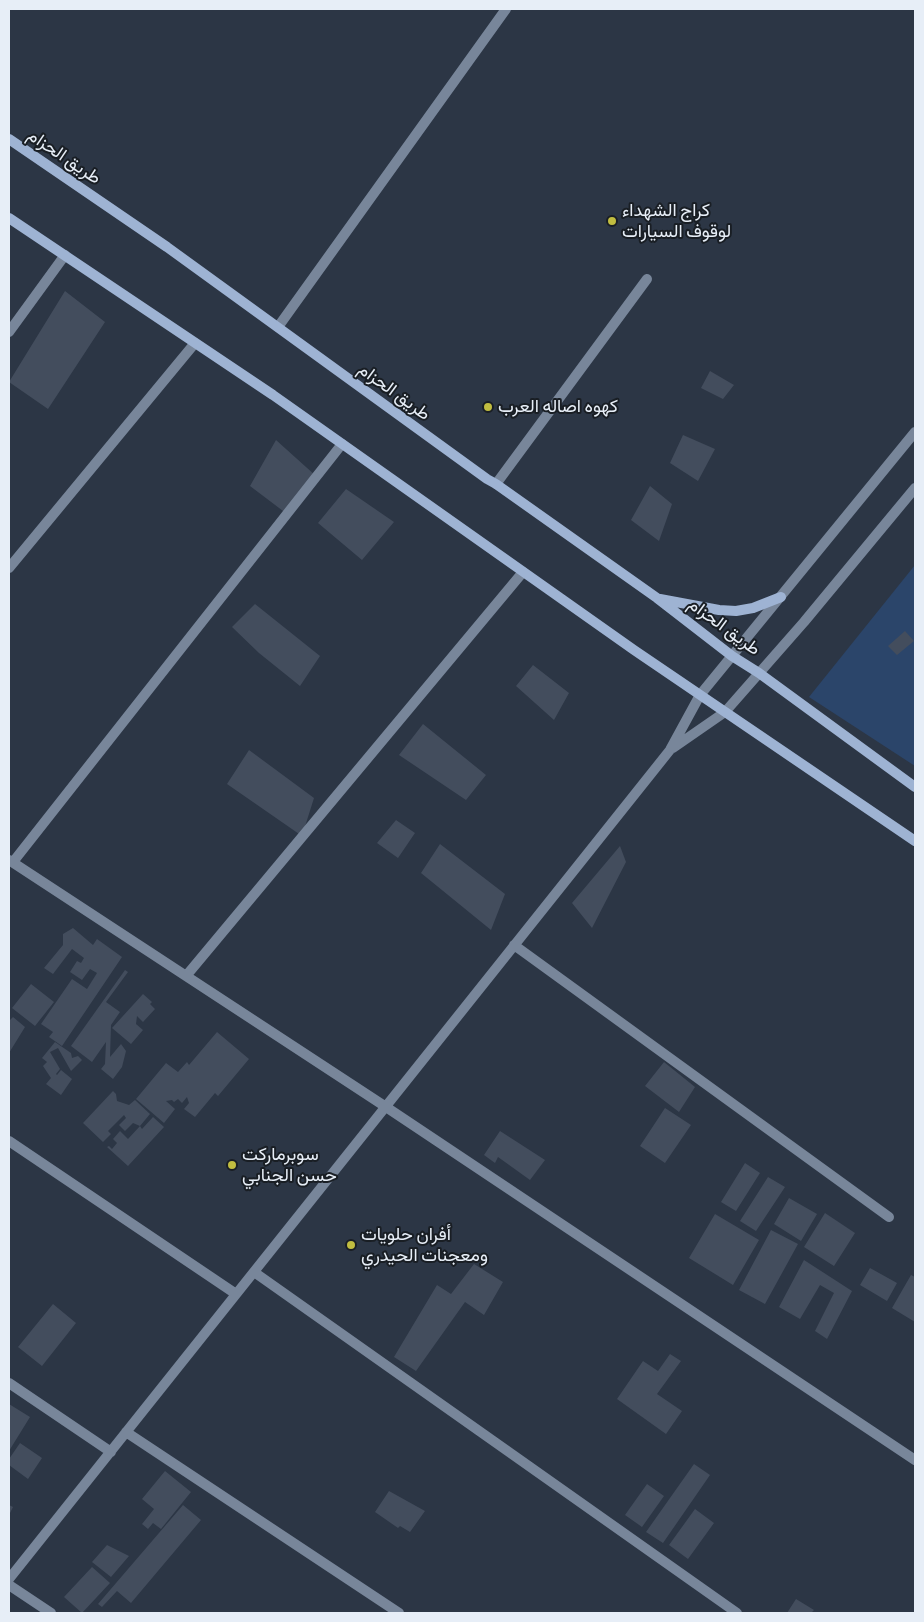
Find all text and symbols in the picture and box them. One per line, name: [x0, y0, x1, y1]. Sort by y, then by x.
street label: طريق الحزام: [23, 125, 105, 189]
place label: كراج الشهداء لوقوف السيارات: [622, 200, 731, 242]
marker: كراج الشهداء لوقوف السيارات: [606, 215, 618, 227]
street label: طريق الحزام: [354, 359, 434, 425]
place label: كهوه اصاله العرب: [498, 396, 618, 418]
marker: كهوه اصاله العرب: [482, 401, 494, 413]
street label: طريق الحزام: [684, 594, 764, 660]
place label: سوبرماركت حسن الجنابي: [242, 1144, 337, 1186]
marker: سوبرماركت حسن الجنابي: [226, 1159, 238, 1171]
place label: أفران حلويات ومعجنات الحيدري: [361, 1224, 488, 1266]
marker: أفران حلويات ومعجنات الحيدري: [345, 1239, 357, 1251]

